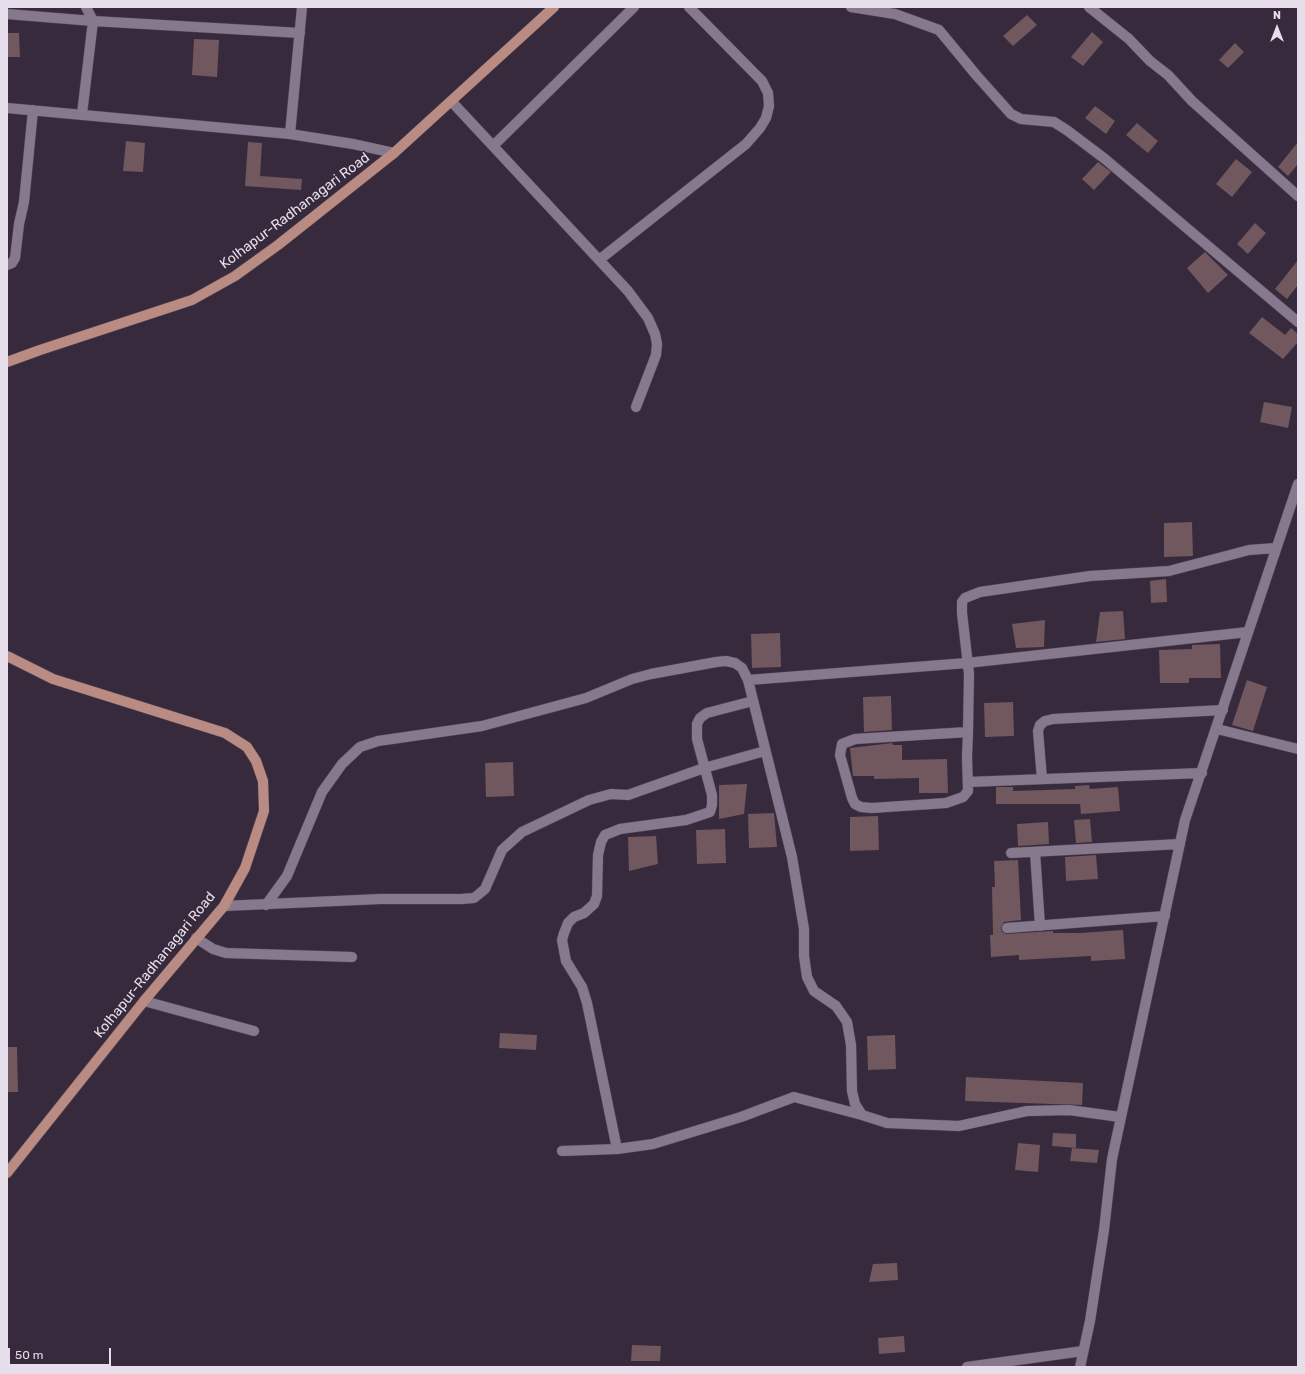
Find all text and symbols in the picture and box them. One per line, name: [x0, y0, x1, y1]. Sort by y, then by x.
north arrow: [1257, 8, 1297, 48]
text: N: [1273, 9, 1281, 22]
street label: Kolhapur-Radhanagari Road: [217, 149, 373, 273]
street label: Kolhapur-Radhanagari Road: [91, 889, 219, 1041]
scale bar: [10, 1340, 113, 1366]
text: 50 m: [15, 1348, 43, 1362]

